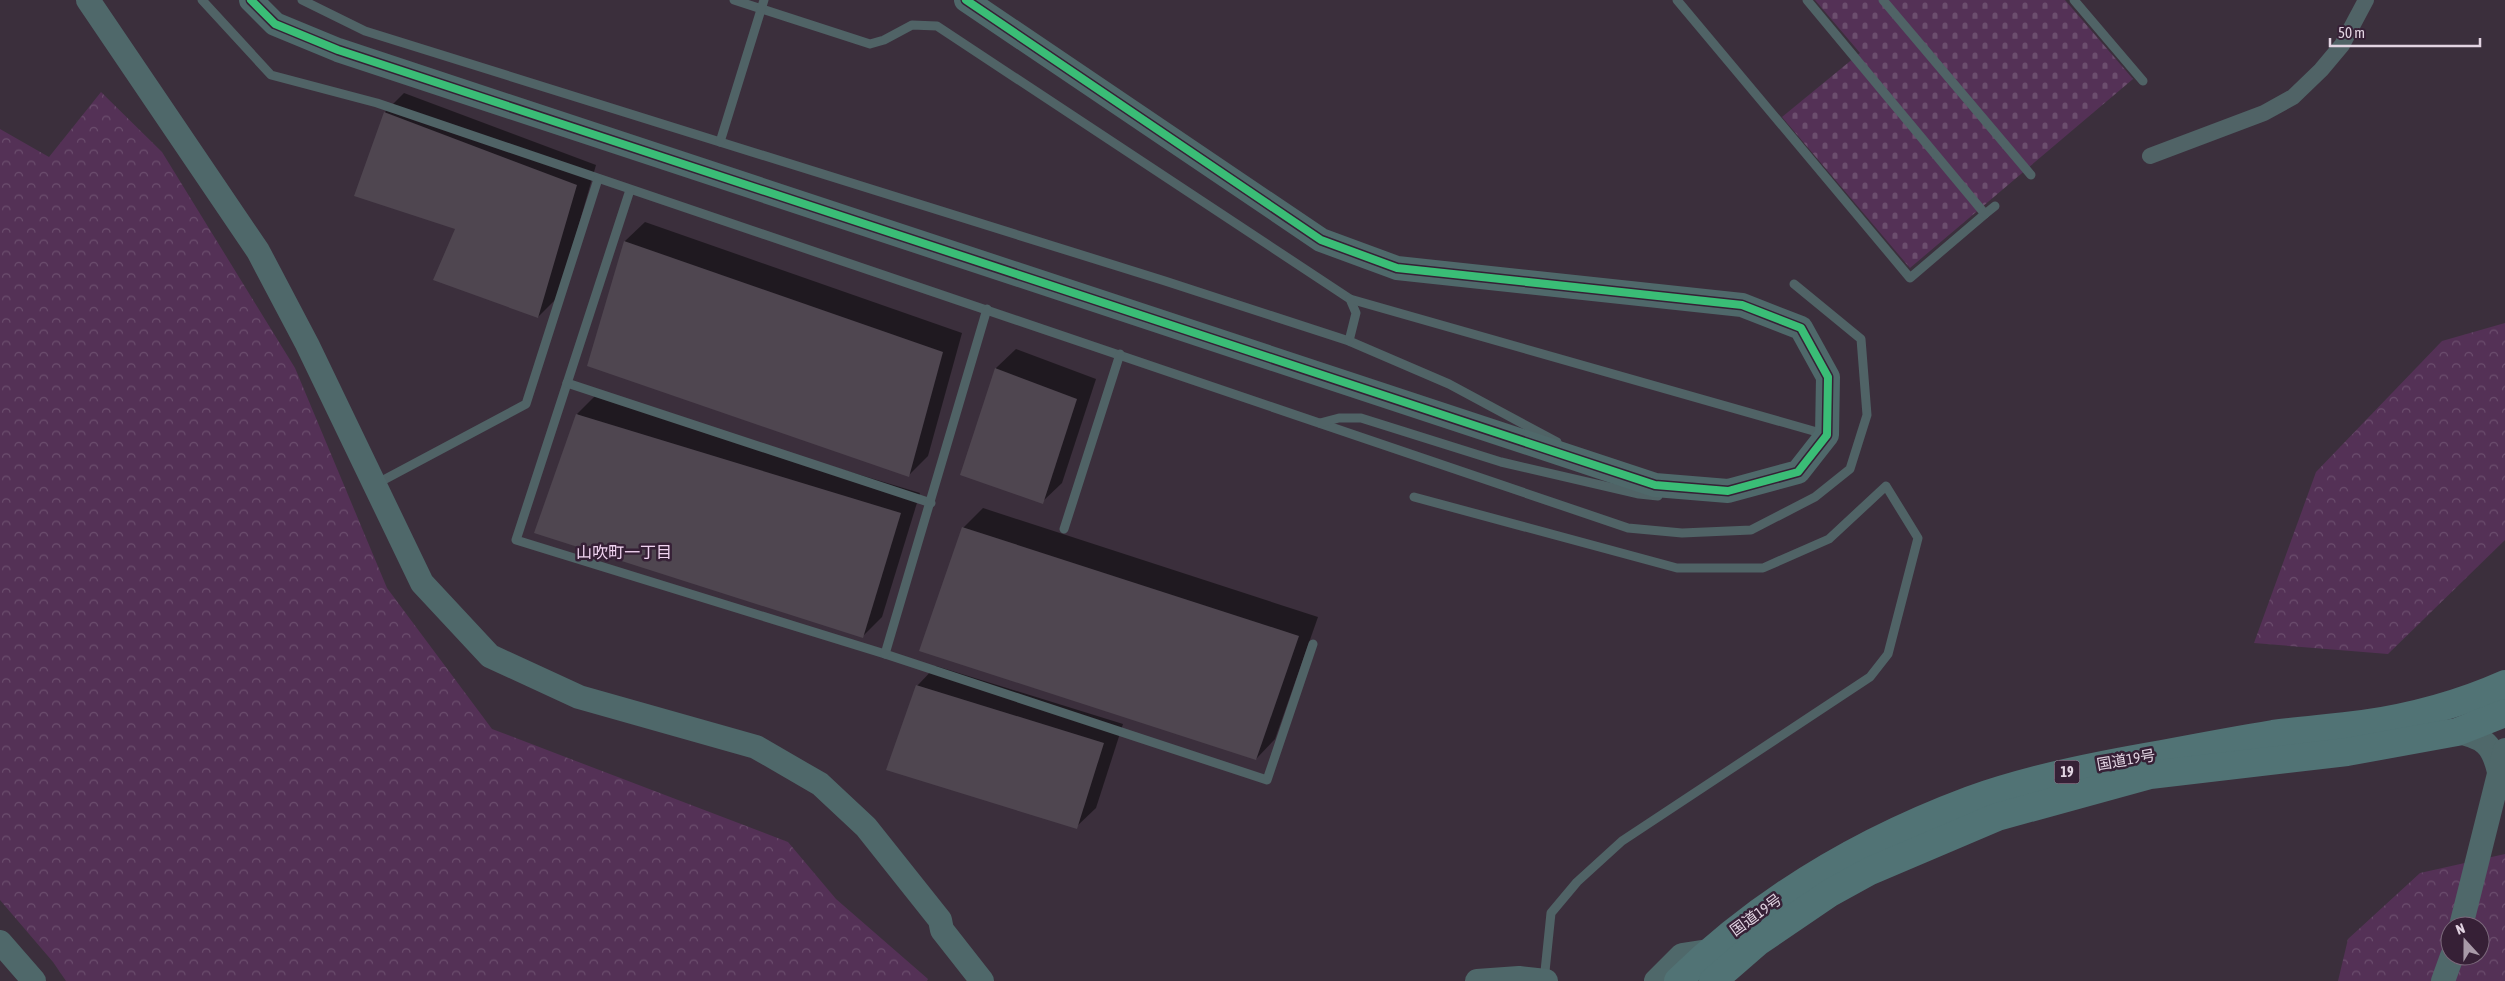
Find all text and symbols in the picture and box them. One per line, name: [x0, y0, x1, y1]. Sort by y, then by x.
scale bar: [2330, 15, 2480, 47]
text: 50 m: [2338, 24, 2365, 41]
district label: 山吹町一丁目: [576, 543, 672, 561]
street label: 国道19号: [2095, 746, 2156, 773]
road number: 19: [2054, 760, 2080, 784]
street label: 国道19号: [1727, 890, 1785, 939]
north arrow: [2440, 916, 2490, 966]
text: N: [2454, 920, 2467, 938]

